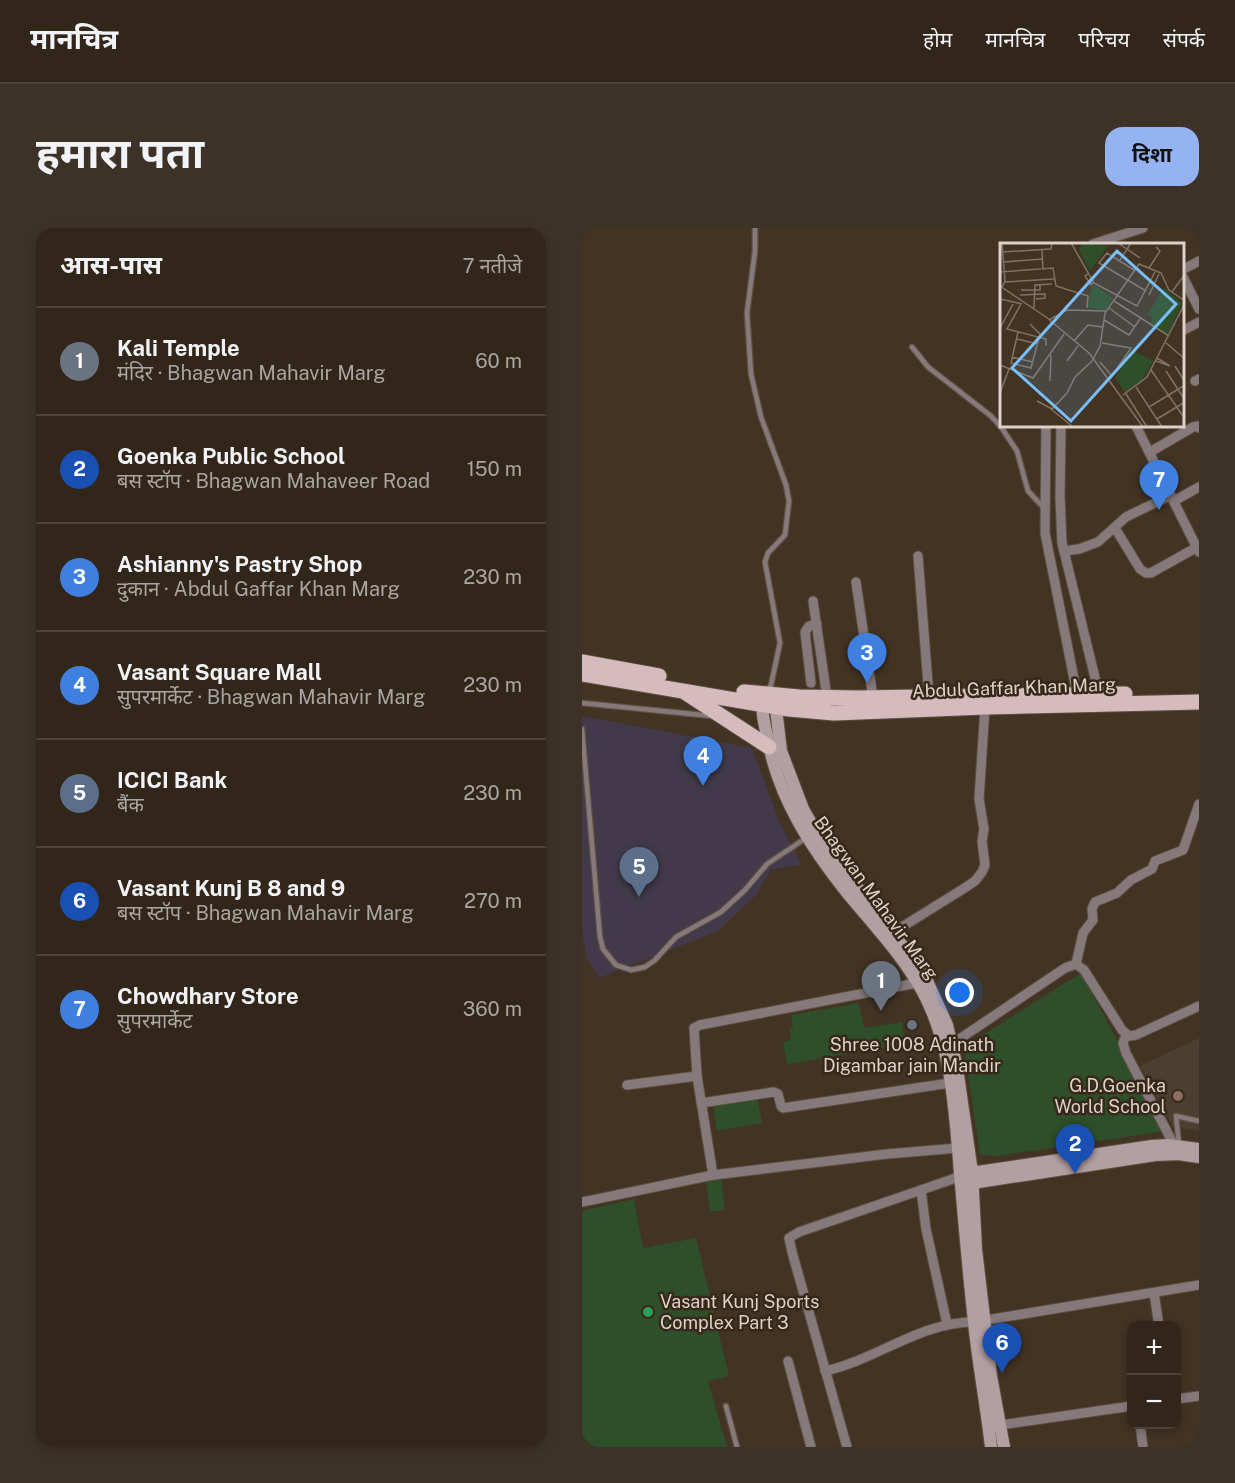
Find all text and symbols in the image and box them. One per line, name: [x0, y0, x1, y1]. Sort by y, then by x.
text: मानचित्र: [30, 22, 118, 55]
text: होम: [923, 27, 952, 52]
text: मानचित्र: [985, 27, 1045, 52]
text: परिचय: [1078, 27, 1130, 52]
text: संपर्क: [1163, 27, 1205, 52]
button: दिशा: [1105, 127, 1199, 186]
text: हमारा पता: [36, 128, 204, 177]
inset map: [1000, 243, 1184, 428]
text: आस-पास: [60, 249, 162, 280]
text: 7 नतीजे: [463, 254, 522, 278]
text: Kali Temple: [117, 335, 240, 361]
text: 1: [75, 349, 84, 373]
text: 60 m: [475, 349, 522, 373]
text: मंदिर · Bhagwan Mahavir Marg: [117, 361, 386, 385]
text: Goenka Public School: [117, 443, 345, 469]
text: 2: [73, 457, 86, 481]
text: 150 m: [467, 457, 522, 481]
pin: 7: [1140, 460, 1178, 510]
text: बस स्टॉप · Bhagwan Mahaveer Road: [117, 469, 430, 493]
text: Ashianny's Pastry Shop: [117, 551, 362, 577]
text: 3: [73, 565, 86, 589]
text: 230 m: [463, 565, 522, 589]
text: दुकान · Abdul Gaffar Khan Marg: [117, 577, 400, 601]
pin: 3: [848, 634, 886, 683]
text: Vasant Square Mall: [117, 659, 322, 685]
text: 4: [73, 673, 86, 697]
text: 230 m: [463, 673, 522, 697]
street label: Abdul Gaffar Khan Marg: [912, 673, 1116, 702]
text: सुपरमार्केट · Bhagwan Mahavir Marg: [117, 685, 426, 709]
pin: 4: [684, 736, 722, 786]
text: ICICI Bank: [117, 767, 227, 793]
text: 5: [73, 781, 86, 805]
text: 230 m: [463, 781, 522, 805]
text: बैंक: [117, 793, 144, 817]
street label: Bhagwan Mahavir Marg: [810, 812, 943, 983]
pin: 5: [620, 848, 658, 897]
text: Vasant Kunj B 8 and 9: [117, 875, 345, 901]
text: 6: [73, 889, 86, 913]
text: 270 m: [464, 889, 522, 913]
text: बस स्टॉप · Bhagwan Mahavir Marg: [117, 901, 414, 925]
pin: 1: [862, 962, 900, 1011]
your location: [945, 978, 974, 1007]
text: Chowdhary Store: [117, 983, 299, 1009]
text: 7: [73, 997, 86, 1021]
text: 360 m: [463, 997, 522, 1021]
text: सुपरमार्केट: [117, 1009, 193, 1033]
marker: Shree 1008 Adinath Digambar jain Mandir: [905, 1018, 919, 1032]
place label: Shree 1008 Adinath Digambar jain Mandir: [823, 1034, 1001, 1076]
place label: G.D.Goenka World School: [1054, 1075, 1166, 1117]
marker: G.D.Goenka World School: [1171, 1089, 1185, 1103]
pin: 2: [1056, 1124, 1094, 1174]
place label: Vasant Kunj Sports Complex Part 3: [660, 1291, 819, 1333]
marker: Vasant Kunj Sports Complex Part 3: [641, 1305, 655, 1319]
map controls: [1127, 1321, 1181, 1429]
button: +: [1127, 1321, 1181, 1375]
pin: 6: [982, 1324, 1022, 1373]
button: −: [1127, 1375, 1181, 1429]

